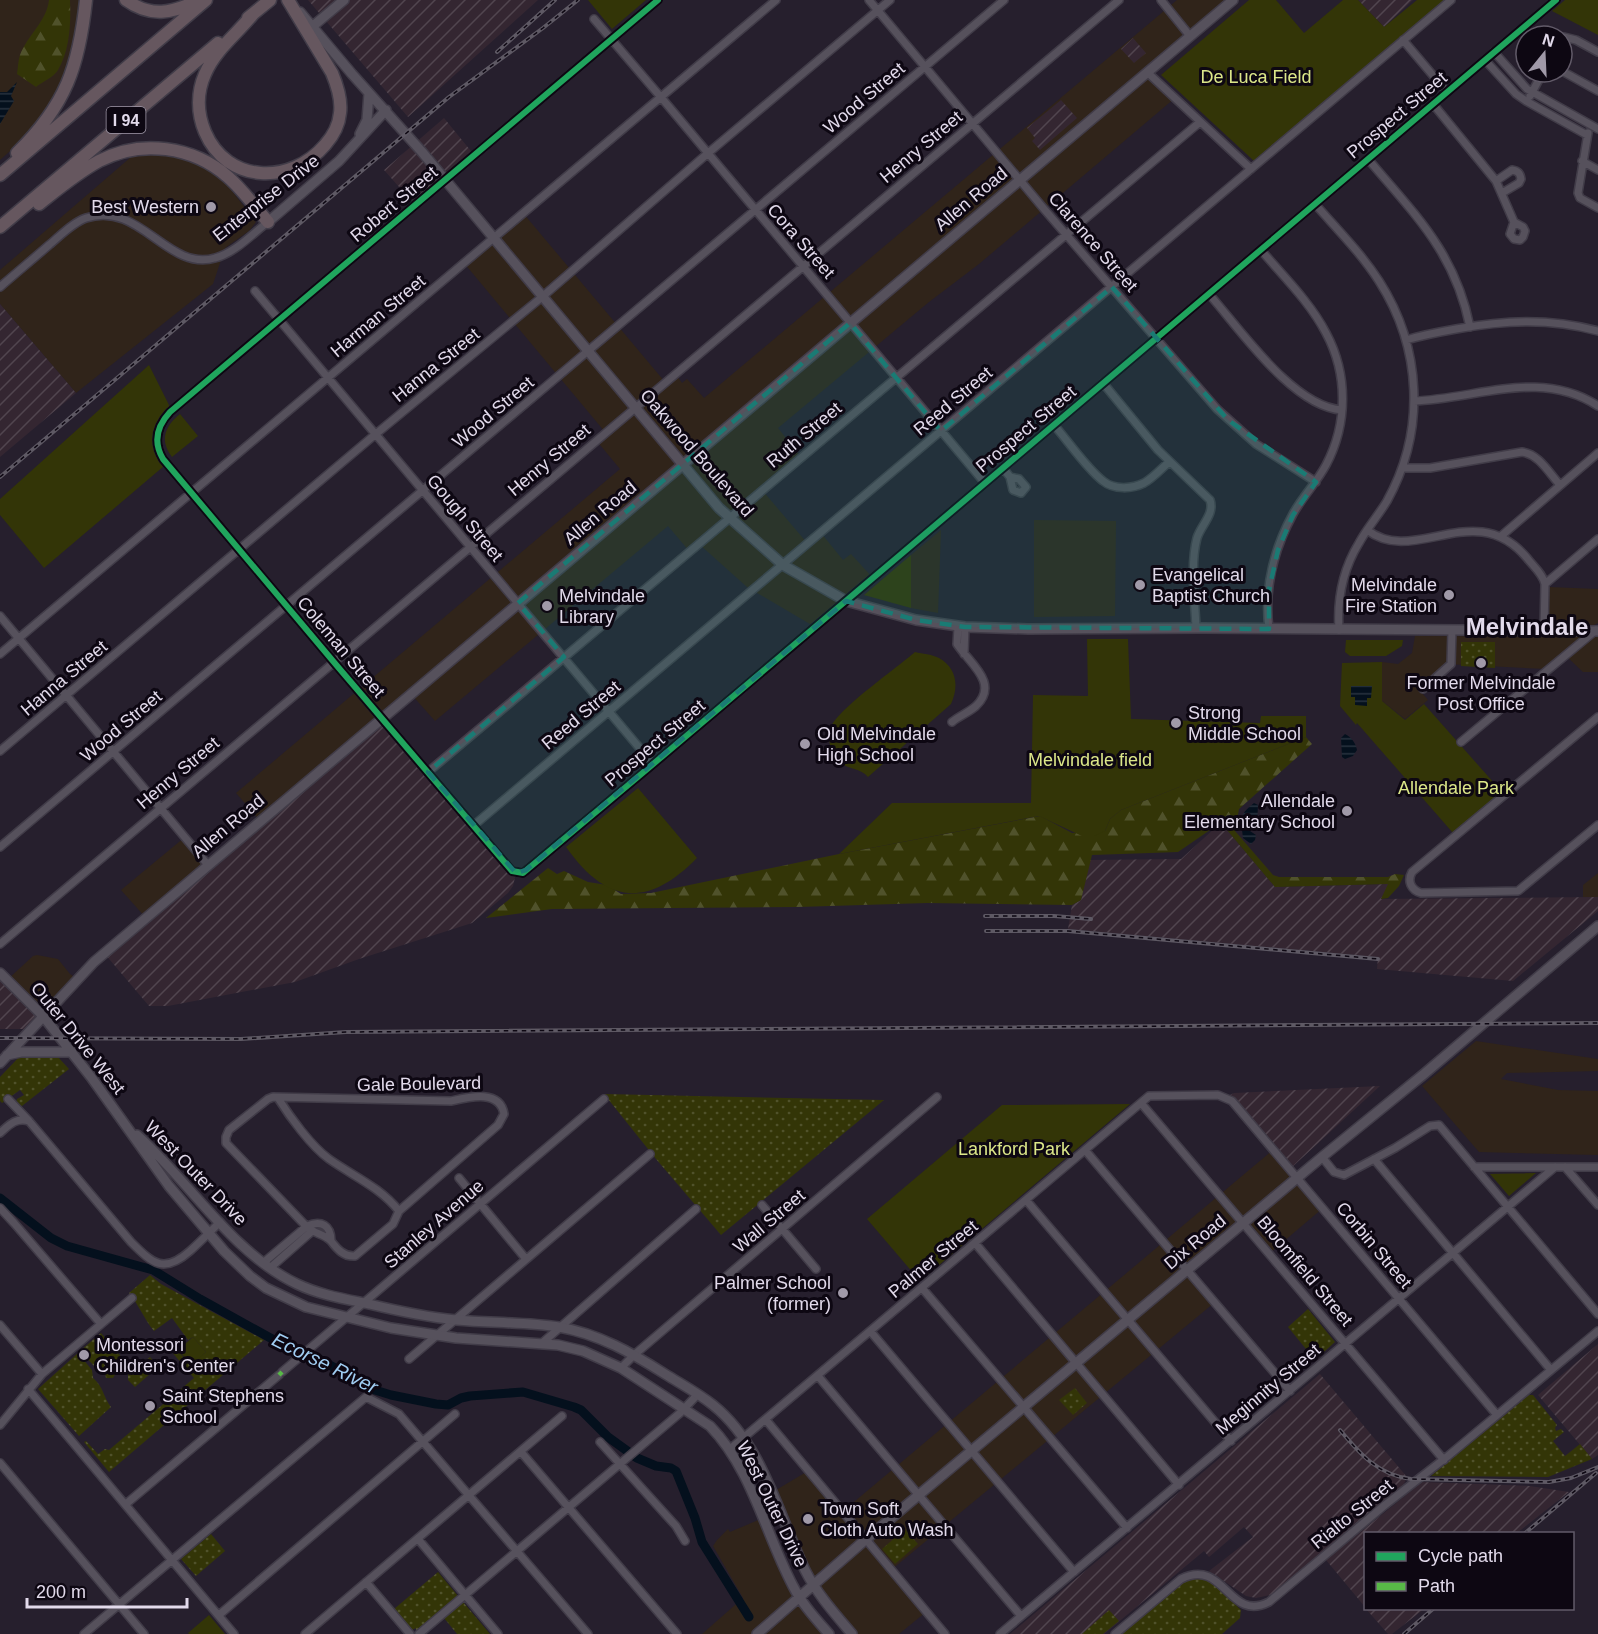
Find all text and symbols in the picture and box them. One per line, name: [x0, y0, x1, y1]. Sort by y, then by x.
north arrow: [1514, 24, 1574, 84]
text: N: [1540, 30, 1557, 50]
street label: Wood Street: [819, 58, 909, 138]
park label: De Luca Field: [1200, 67, 1312, 87]
street label: Prospect Street: [1343, 67, 1451, 163]
road number: I 94: [106, 107, 146, 133]
street label: Henry Street: [876, 107, 966, 187]
street label: Enterprise Drive: [209, 150, 323, 246]
street label: Robert Street: [347, 162, 441, 246]
street label: Allen Road: [931, 163, 1011, 235]
street label: Clarence Street: [1044, 188, 1142, 296]
place label: Best Western: [91, 197, 199, 217]
marker: Best Western: [204, 200, 218, 214]
street label: Cora Street: [763, 200, 839, 282]
street label: Harman Street: [327, 271, 429, 361]
street label: Hanna Street: [388, 324, 484, 406]
street label: Reed Street: [910, 362, 996, 440]
street label: Wood Street: [448, 372, 538, 452]
street label: Prospect Street: [972, 381, 1080, 477]
street label: Oakwood Boulevard: [636, 385, 758, 521]
street label: Ruth Street: [763, 398, 845, 472]
street label: Henry Street: [504, 420, 594, 500]
street label: Gough Street: [423, 471, 507, 565]
street label: Allen Road: [560, 477, 640, 549]
place label: Evangelical Baptist Church: [1152, 565, 1270, 606]
place label: Melvindale Fire Station: [1345, 575, 1437, 616]
marker: Evangelical Baptist Church: [1133, 578, 1147, 592]
place label: Melvindale Library: [559, 586, 645, 627]
marker: Melvindale Fire Station: [1442, 588, 1456, 602]
street label: Coleman Street: [293, 593, 389, 701]
marker: Melvindale Library: [540, 599, 554, 613]
district label: Melvindale: [1466, 613, 1588, 640]
street label: Hanna Street: [17, 636, 111, 720]
marker: Former Melvindale Post Office: [1474, 656, 1488, 670]
place label: Former Melvindale Post Office: [1406, 673, 1556, 714]
street label: Reed Street: [538, 676, 624, 754]
street label: Wood Street: [76, 686, 166, 766]
street label: Prospect Street: [601, 695, 709, 791]
place label: Strong Middle School: [1188, 703, 1301, 744]
marker: Strong Middle School: [1169, 716, 1183, 730]
place label: Old Melvindale High School: [817, 724, 936, 765]
street label: Henry Street: [133, 733, 223, 813]
marker: Old Melvindale High School: [798, 737, 812, 751]
park label: Melvindale field: [1028, 750, 1152, 770]
park label: Allendale Park: [1398, 778, 1515, 798]
street label: Allen Road: [188, 790, 268, 862]
place label: Allendale Elementary School: [1184, 791, 1335, 832]
marker: Allendale Elementary School: [1340, 804, 1354, 818]
street label: Outer Drive West: [27, 978, 129, 1098]
street label: Gale Boulevard: [357, 1073, 481, 1095]
street label: West Outer Drive: [141, 1117, 251, 1229]
park label: Lankford Park: [958, 1139, 1071, 1159]
street label: Stanley Avenue: [380, 1176, 488, 1272]
street label: Wall Street: [729, 1185, 809, 1257]
street label: Corbin Street: [1332, 1198, 1416, 1292]
street label: Dix Road: [1160, 1211, 1230, 1273]
street label: Bloomfield Street: [1253, 1212, 1357, 1330]
street label: Palmer Street: [884, 1216, 982, 1302]
place label: Palmer School (former): [714, 1273, 831, 1314]
marker: Palmer School (former): [836, 1286, 850, 1300]
water label: Ecorse River: [269, 1328, 382, 1399]
place label: Montessori Children's Center: [96, 1335, 235, 1376]
street label: Meginnity Street: [1212, 1340, 1324, 1438]
marker: Montessori Children's Center: [77, 1348, 91, 1362]
place label: Saint Stephens School: [162, 1386, 284, 1427]
marker: Saint Stephens School: [143, 1399, 157, 1413]
street label: West Outer Drive: [733, 1438, 811, 1570]
street label: Rialto Street: [1307, 1475, 1397, 1553]
place label: Town Soft Cloth Auto Wash: [820, 1499, 953, 1540]
marker: Town Soft Cloth Auto Wash: [801, 1512, 815, 1526]
legend: [1364, 1532, 1574, 1610]
text: Cycle path: [1418, 1546, 1503, 1566]
scale bar: [27, 1571, 188, 1609]
text: Path: [1418, 1576, 1455, 1596]
text: 200 m: [36, 1582, 86, 1602]

